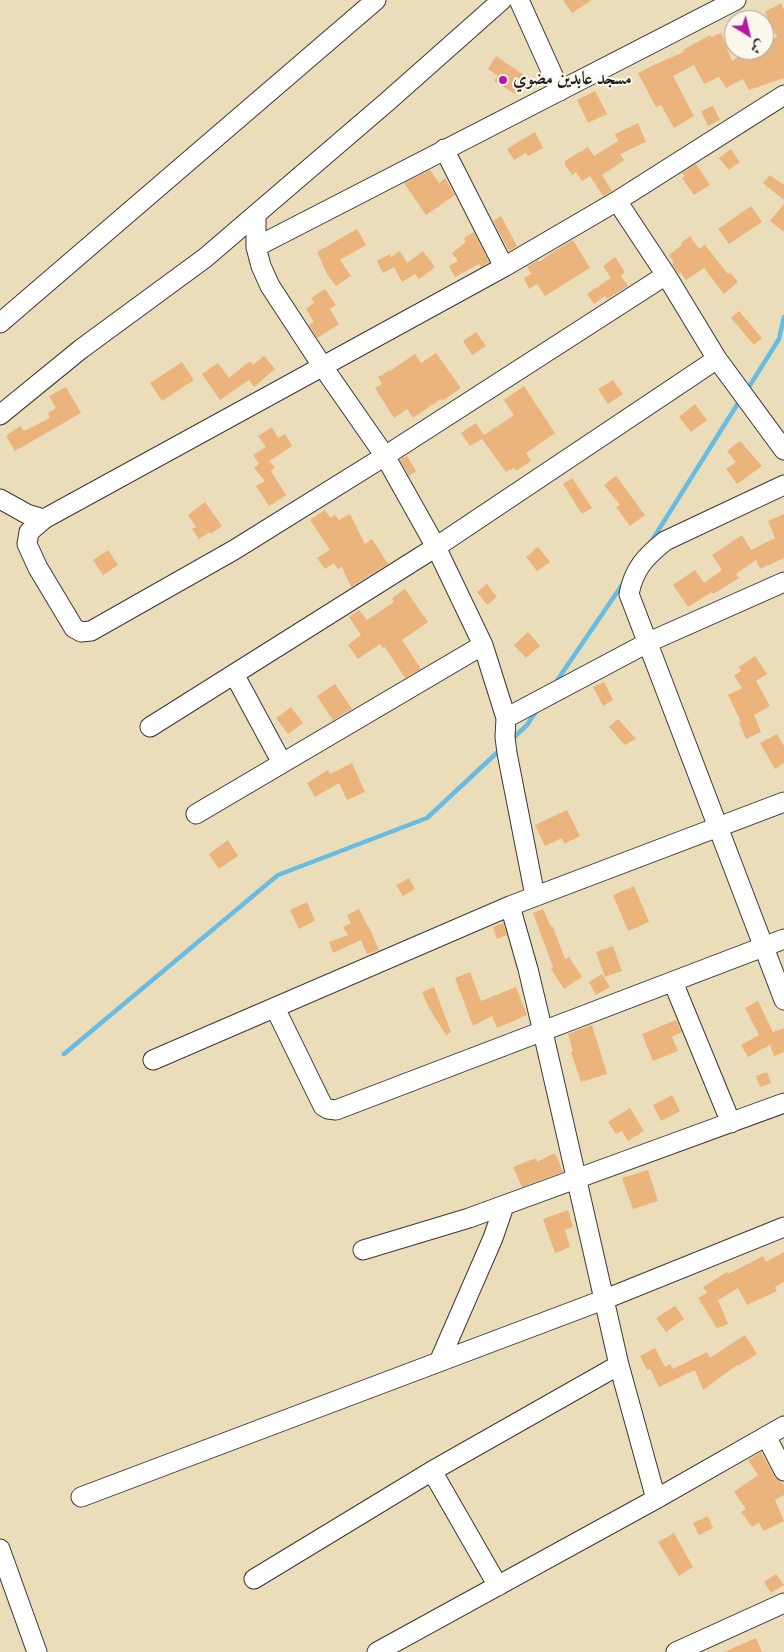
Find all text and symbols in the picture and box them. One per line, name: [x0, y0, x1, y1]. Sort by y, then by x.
north arrow: [724, 10, 774, 60]
text: ش: [747, 36, 768, 58]
place label: مسجد عابدين مضوي: [513, 69, 632, 91]
marker: مسجد عابدين مضوي: [497, 74, 509, 86]

